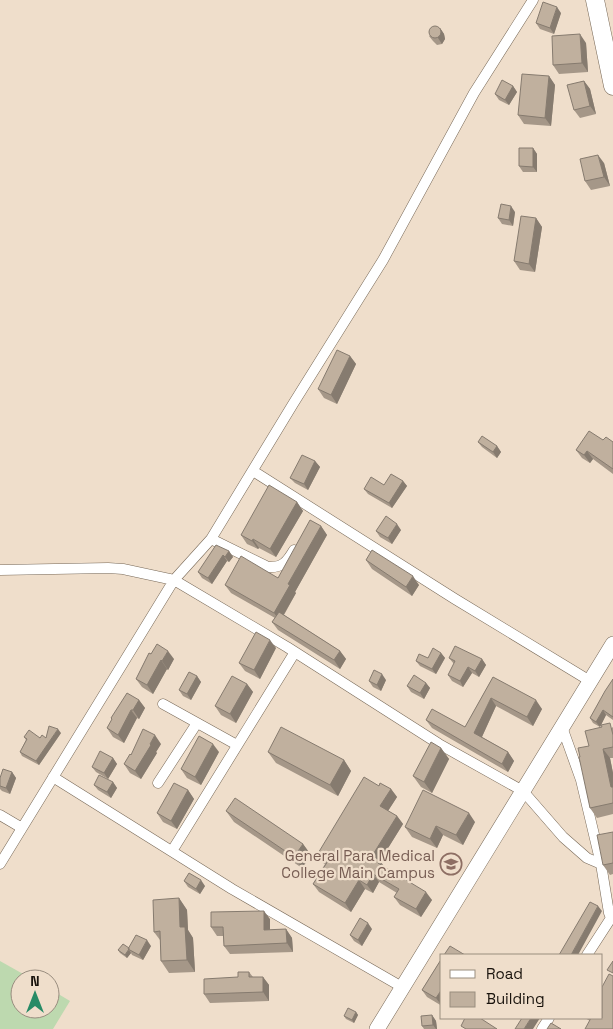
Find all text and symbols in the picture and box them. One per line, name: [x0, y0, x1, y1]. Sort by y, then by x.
place label: General Para Medical College Main Campus: [281, 846, 435, 882]
school or university icon: General Para Medical College Main Campus: [439, 852, 463, 876]
legend: [440, 954, 603, 1019]
text: Road: [486, 964, 523, 983]
north arrow: [10, 969, 60, 1019]
text: N: [30, 972, 40, 990]
text: Building: [486, 989, 545, 1008]

